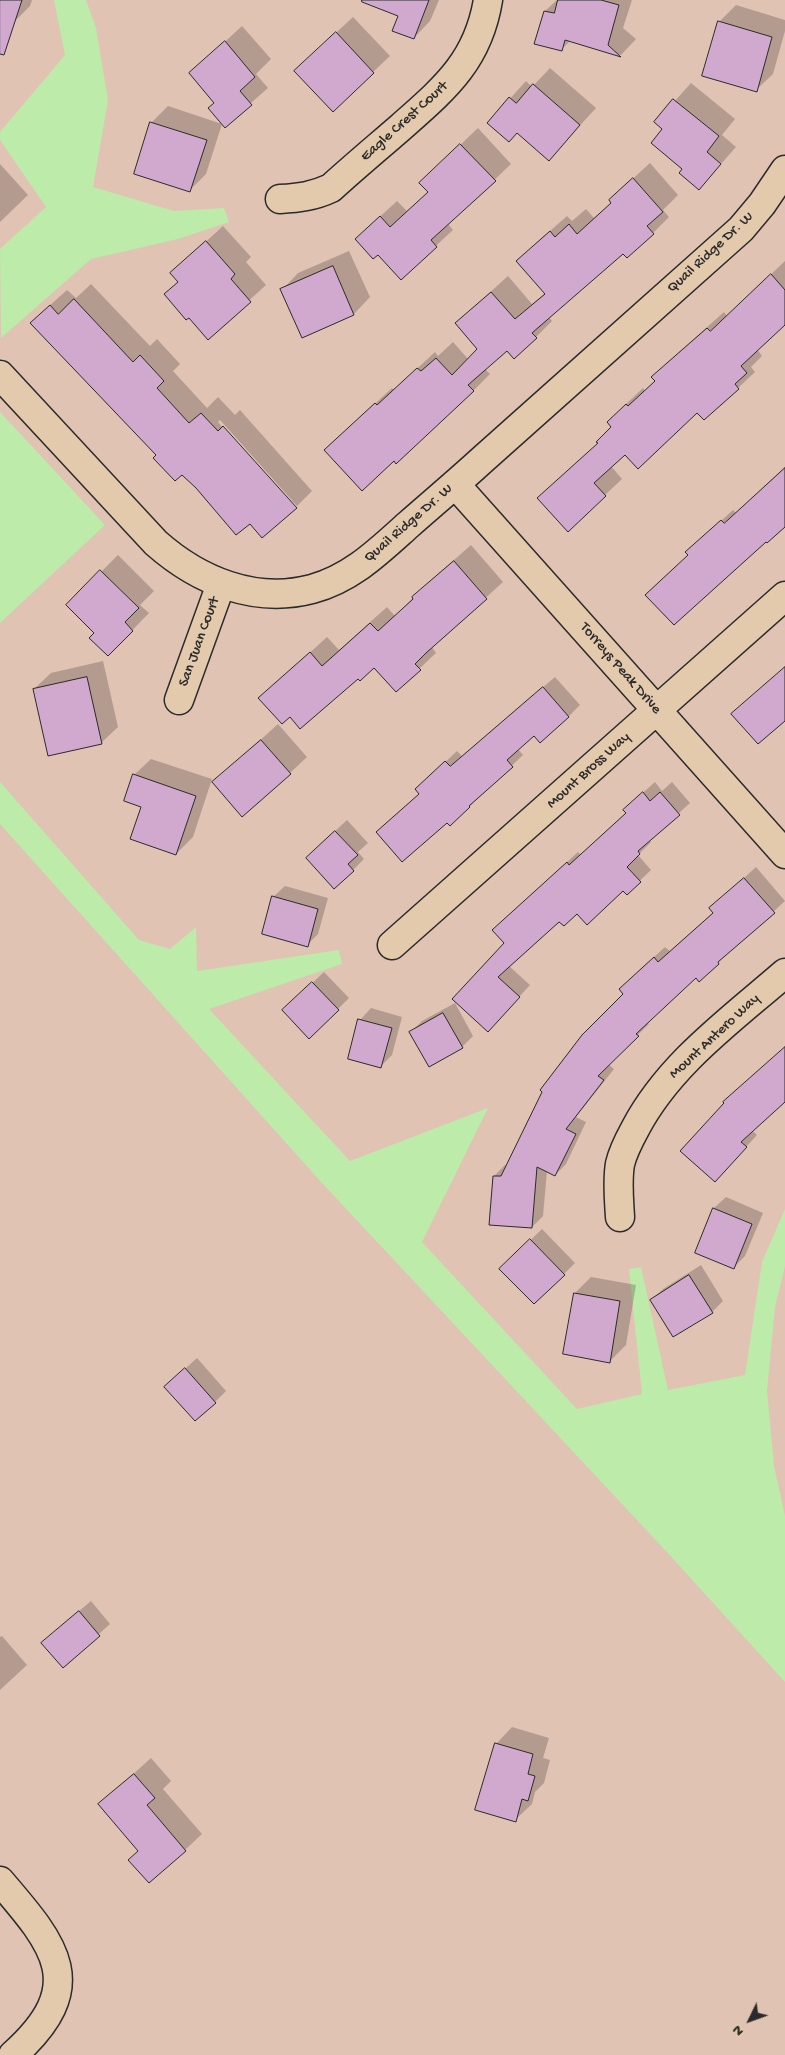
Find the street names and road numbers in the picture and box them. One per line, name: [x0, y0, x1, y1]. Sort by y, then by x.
street label: Eagle Crest Court: [358, 78, 452, 166]
street label: Quail Ridge Dr. W: [664, 208, 758, 298]
street label: Quail Ridge Dr. W: [361, 481, 457, 567]
street label: San Juan Court: [175, 595, 225, 689]
street label: Torreys Peak Drive: [575, 619, 665, 719]
street label: Mount Bross Way: [544, 729, 634, 813]
street label: Mount Antero Way: [666, 991, 764, 1083]

